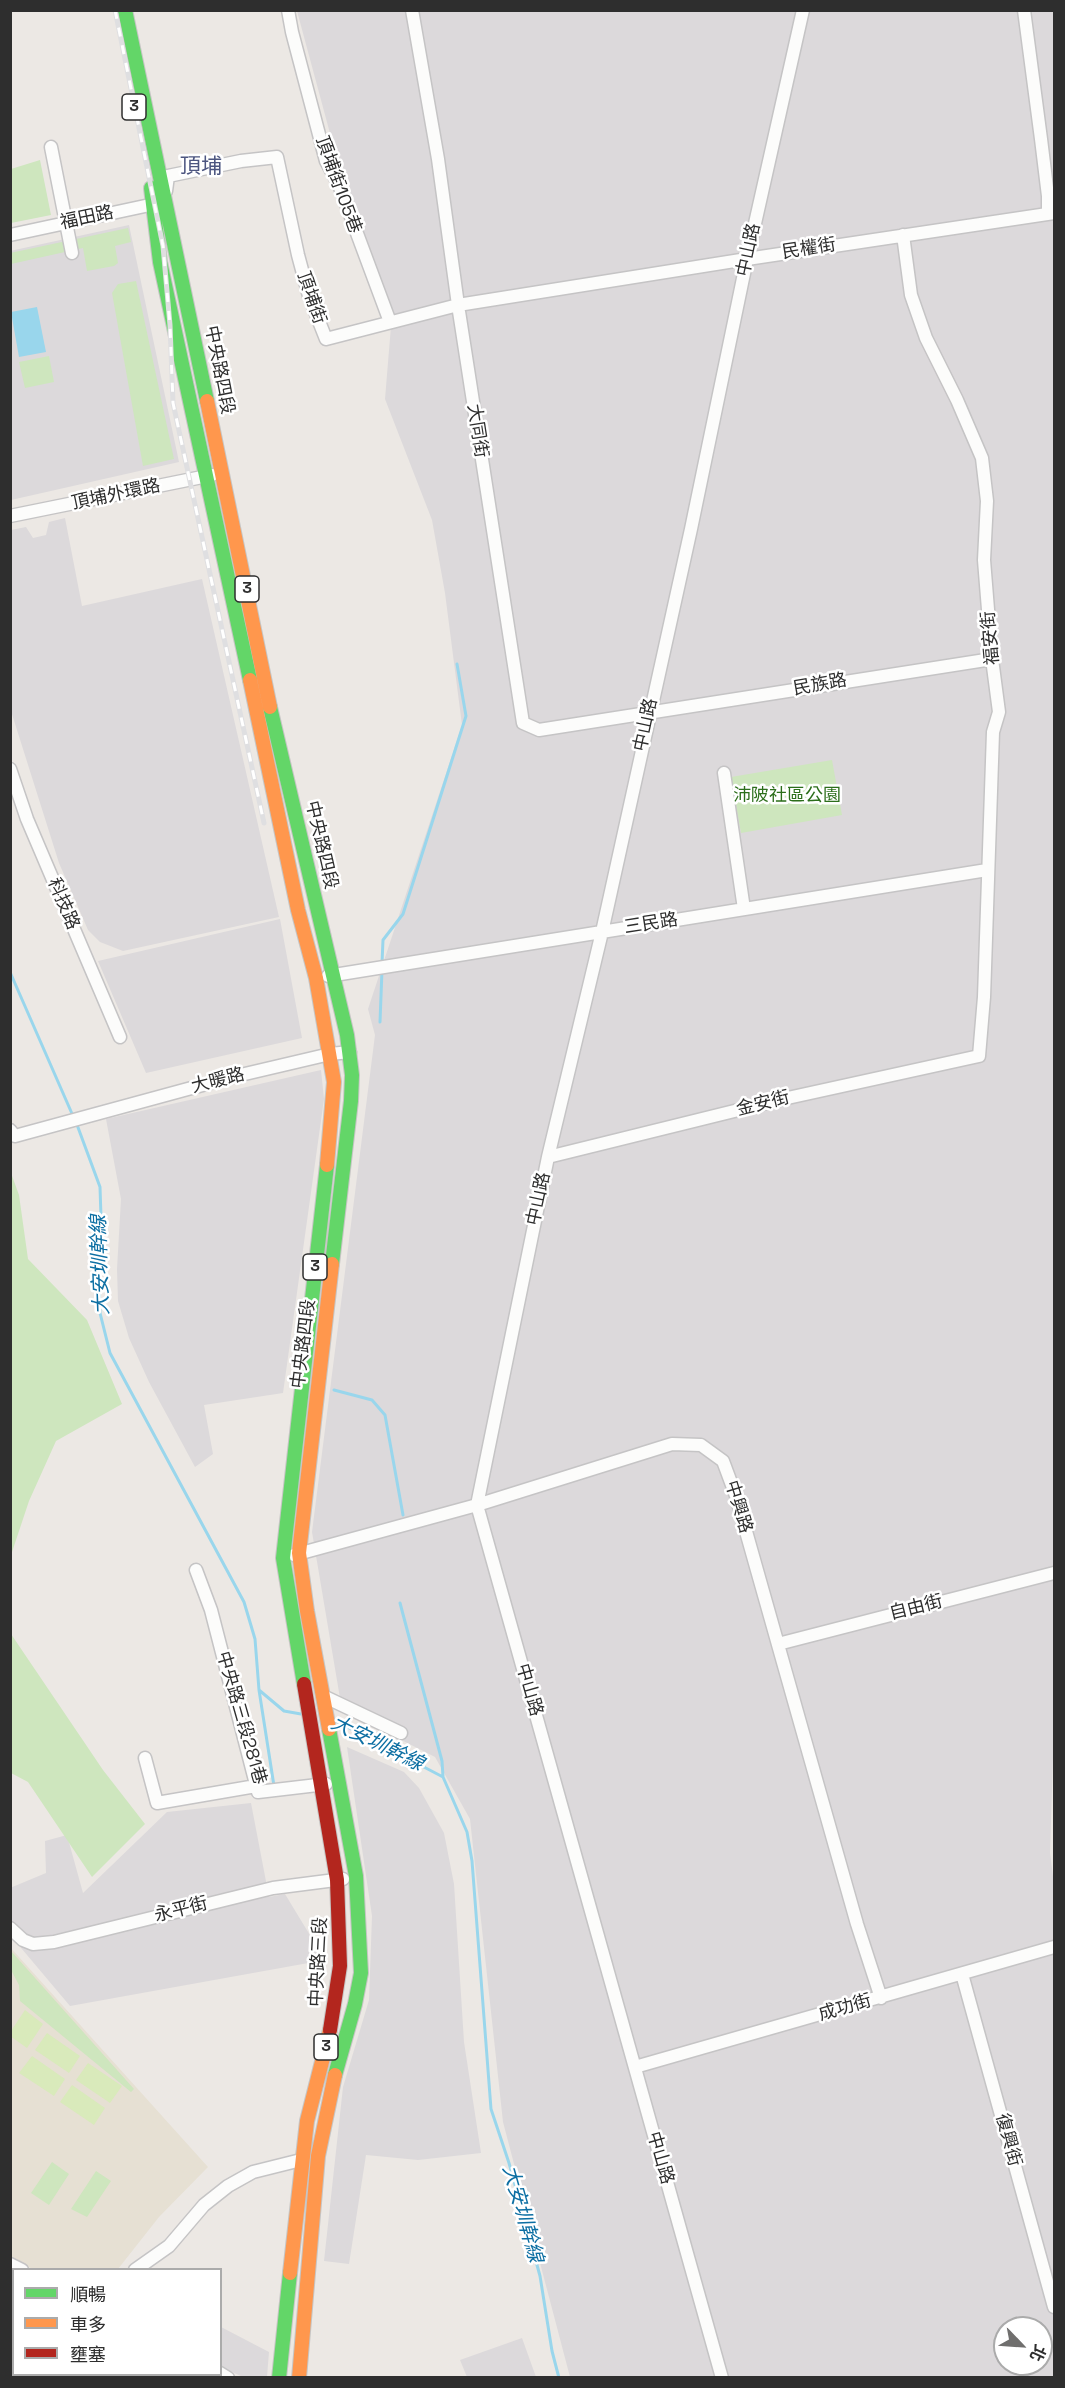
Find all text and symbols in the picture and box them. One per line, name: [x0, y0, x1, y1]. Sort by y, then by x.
road number: 3: [122, 94, 146, 120]
street label: 頂埔街105巷: [310, 133, 366, 237]
district label: 頂埔: [180, 154, 222, 180]
street label: 福田路: [58, 202, 116, 234]
street label: 中山路: [733, 221, 765, 279]
street label: 民權街: [781, 234, 837, 264]
street label: 頂埔街: [292, 269, 330, 327]
street label: 中央路四段: [200, 324, 238, 416]
street label: 大同街: [462, 403, 492, 459]
street label: 頂埔外環路: [70, 475, 162, 515]
road number: 3: [235, 576, 259, 602]
street label: 福安街: [978, 610, 1004, 666]
street label: 民族路: [792, 670, 848, 700]
street label: 中山路: [630, 696, 662, 754]
park label: 沛陂社區公園: [733, 785, 841, 807]
street label: 中央路四段: [300, 799, 342, 891]
street label: 科技路: [43, 875, 83, 933]
street label: 三民路: [623, 909, 679, 939]
street label: 大暖路: [189, 1064, 247, 1098]
street label: 金安街: [734, 1087, 792, 1121]
street label: 中山路: [523, 1170, 555, 1228]
water label: 大安圳幹線: [87, 1215, 115, 1315]
road number: 3: [303, 1254, 327, 1280]
street label: 中央路四段: [288, 1298, 320, 1390]
street label: 中興路: [720, 1478, 756, 1536]
street label: 自由街: [887, 1591, 945, 1625]
street label: 中央路三段281巷: [212, 1649, 270, 1787]
street label: 中山路: [511, 1661, 547, 1719]
water label: 大安圳幹線: [327, 1711, 427, 1777]
street label: 永平街: [152, 1893, 210, 1927]
street label: 中央路三段: [306, 1916, 332, 2008]
street label: 成功街: [816, 1990, 874, 2026]
road number: 3: [314, 2034, 338, 2060]
street label: 復興街: [991, 2111, 1025, 2169]
street label: 中山路: [642, 2129, 678, 2187]
water label: 大安圳幹線: [497, 2163, 547, 2265]
legend: [12, 2268, 222, 2376]
text: 順暢: [70, 2283, 106, 2306]
text: 車多: [70, 2313, 106, 2336]
north arrow: [993, 2316, 1053, 2376]
text: 北: [1025, 2341, 1051, 2365]
text: 壅塞: [70, 2343, 106, 2366]

